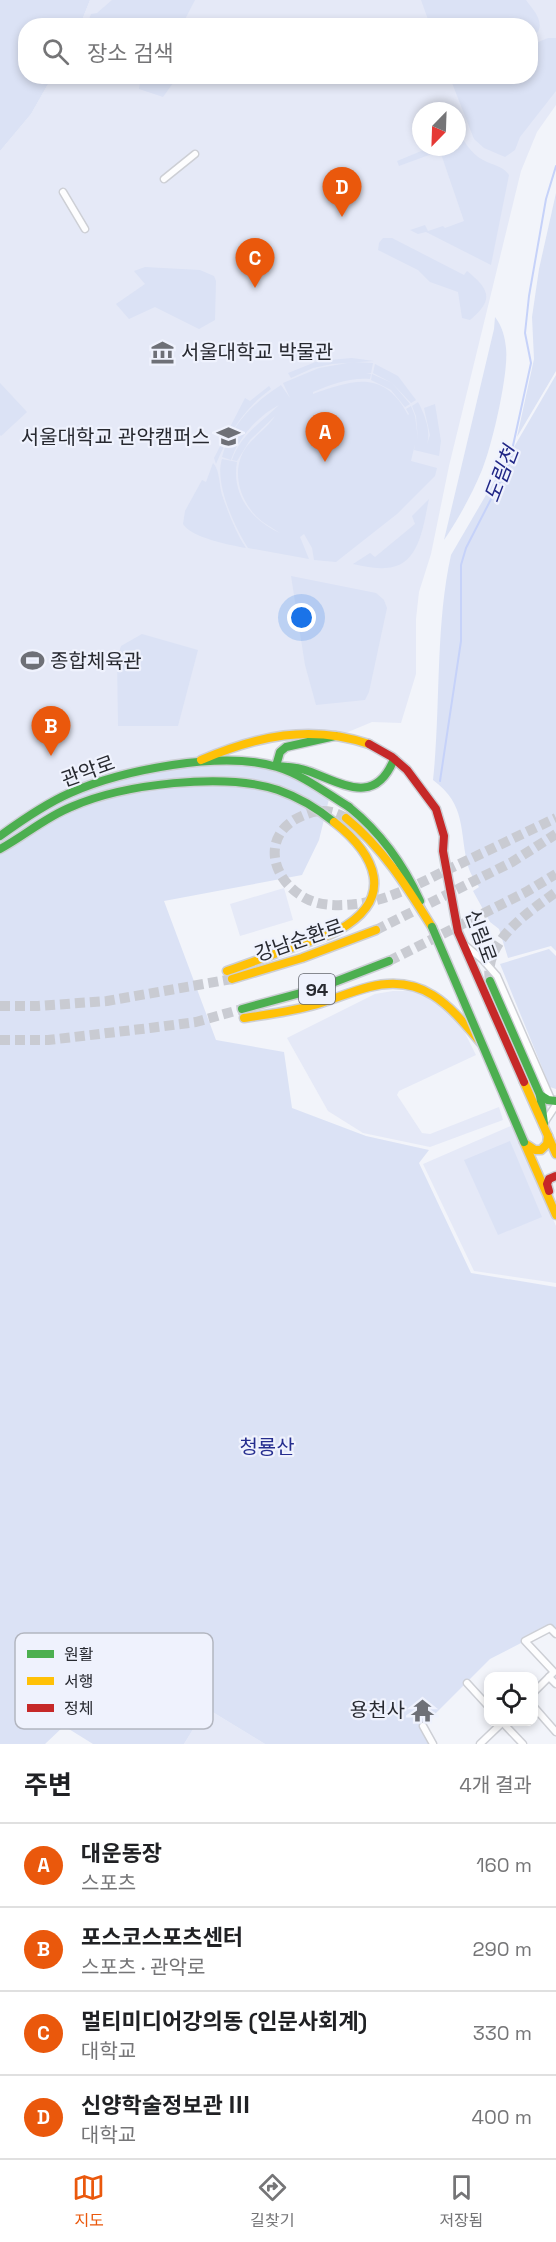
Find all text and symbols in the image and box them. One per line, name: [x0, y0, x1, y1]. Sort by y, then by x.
search box: [18, 18, 538, 84]
icon: search: [39, 35, 72, 68]
text: 장소 검색: [87, 39, 174, 67]
north arrow: [412, 102, 466, 156]
pin: D: [322, 168, 362, 217]
pin: C: [236, 238, 274, 288]
museum icon: 서울대학교 박물관: [150, 339, 176, 365]
place label: 서울대학교 박물관: [181, 339, 333, 365]
pin: A: [306, 412, 344, 462]
place label: 서울대학교 관악캠퍼스: [21, 424, 210, 450]
school or university icon: 서울대학교 관악캠퍼스: [215, 424, 241, 450]
water label: 도림천: [478, 440, 525, 506]
your location: [287, 603, 316, 632]
sports icon: 종합체육관: [19, 648, 45, 674]
place label: 종합체육관: [50, 648, 142, 674]
pin: B: [32, 706, 70, 756]
street label: 관악로: [58, 749, 118, 793]
street label: 신림로: [459, 906, 503, 966]
street label: 강남순환로: [251, 913, 347, 967]
road number: 94: [299, 974, 335, 1004]
park label: 청룡산: [239, 1434, 295, 1460]
legend: [15, 1633, 213, 1729]
text: 원활: [64, 1644, 94, 1665]
text: 서행: [64, 1671, 93, 1692]
map controls: [484, 1672, 538, 1726]
button: locate: [484, 1672, 538, 1726]
place label: 용천사: [350, 1697, 405, 1723]
temple icon: 용천사: [410, 1697, 436, 1723]
text: 정체: [64, 1698, 93, 1719]
text: 주변: [24, 1768, 72, 1802]
text: 4개 결과: [459, 1772, 532, 1798]
text: 대운동장: [81, 1839, 162, 1867]
text: A: [37, 1852, 50, 1878]
text: 160 m: [476, 1852, 532, 1878]
text: 스포츠: [81, 1870, 136, 1896]
text: 포스코스포츠센터: [81, 1923, 243, 1951]
text: B: [37, 1936, 50, 1962]
text: 290 m: [473, 1936, 532, 1962]
text: 스포츠 · 관악로: [81, 1954, 205, 1980]
text: 멀티미디어강의동 (인문사회계): [81, 2007, 367, 2035]
text: C: [37, 2020, 50, 2046]
text: 330 m: [473, 2020, 532, 2046]
text: 대학교: [81, 2038, 136, 2064]
text: 신양학술정보관 Ⅲ: [81, 2091, 250, 2119]
text: D: [37, 2104, 50, 2130]
text: 400 m: [472, 2104, 532, 2130]
text: 대학교: [81, 2122, 136, 2148]
tab: 지도: [72, 2171, 105, 2231]
tab: 길찾기: [250, 2171, 294, 2231]
tab: 저장됨: [439, 2171, 484, 2231]

